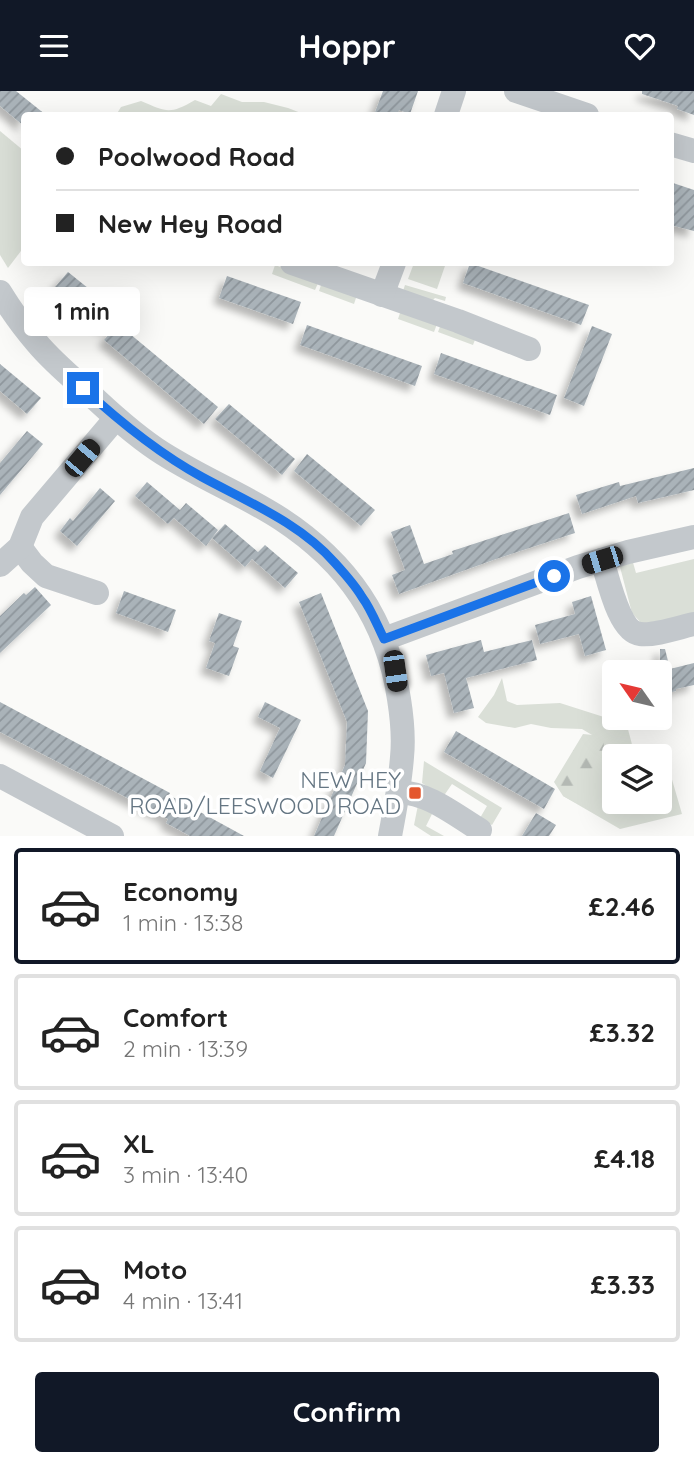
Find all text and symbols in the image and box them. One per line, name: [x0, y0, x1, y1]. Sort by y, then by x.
text: Hoppr: [298, 26, 396, 66]
icon: menu: [35, 27, 73, 65]
icon: heart: [621, 27, 659, 65]
text: Poolwood Road: [98, 140, 295, 173]
text: New Hey Road: [98, 207, 283, 240]
callout: 1 min: [25, 287, 141, 335]
text: 1 min: [54, 297, 110, 326]
route end: [67, 372, 99, 404]
car: [61, 435, 104, 481]
car: [579, 544, 626, 576]
route start: [538, 560, 570, 592]
car: [382, 649, 409, 693]
north arrow: [602, 660, 672, 730]
map controls: [602, 660, 672, 814]
button: layers: [602, 744, 672, 814]
place label: NEW HEY ROAD/LEESWOOD ROAD: [129, 765, 401, 820]
marker: NEW HEY ROAD/LEESWOOD ROAD: [407, 785, 423, 801]
icon: car: [39, 875, 102, 938]
text: Economy: [123, 875, 238, 908]
text: £2.46: [589, 890, 655, 923]
text: 1 min · 13:38: [123, 908, 243, 937]
icon: car: [39, 1001, 102, 1064]
text: Comfort: [123, 1001, 228, 1034]
text: £3.32: [590, 1016, 655, 1049]
text: 2 min · 13:39: [123, 1034, 248, 1063]
icon: car: [39, 1127, 102, 1190]
text: XL: [123, 1127, 155, 1160]
text: £4.18: [594, 1142, 655, 1175]
text: 3 min · 13:40: [123, 1160, 248, 1189]
icon: car: [39, 1253, 102, 1316]
text: Moto: [123, 1253, 187, 1286]
text: £3.33: [590, 1268, 655, 1301]
text: 4 min · 13:41: [123, 1286, 243, 1315]
button: Confirm: [35, 1372, 659, 1452]

